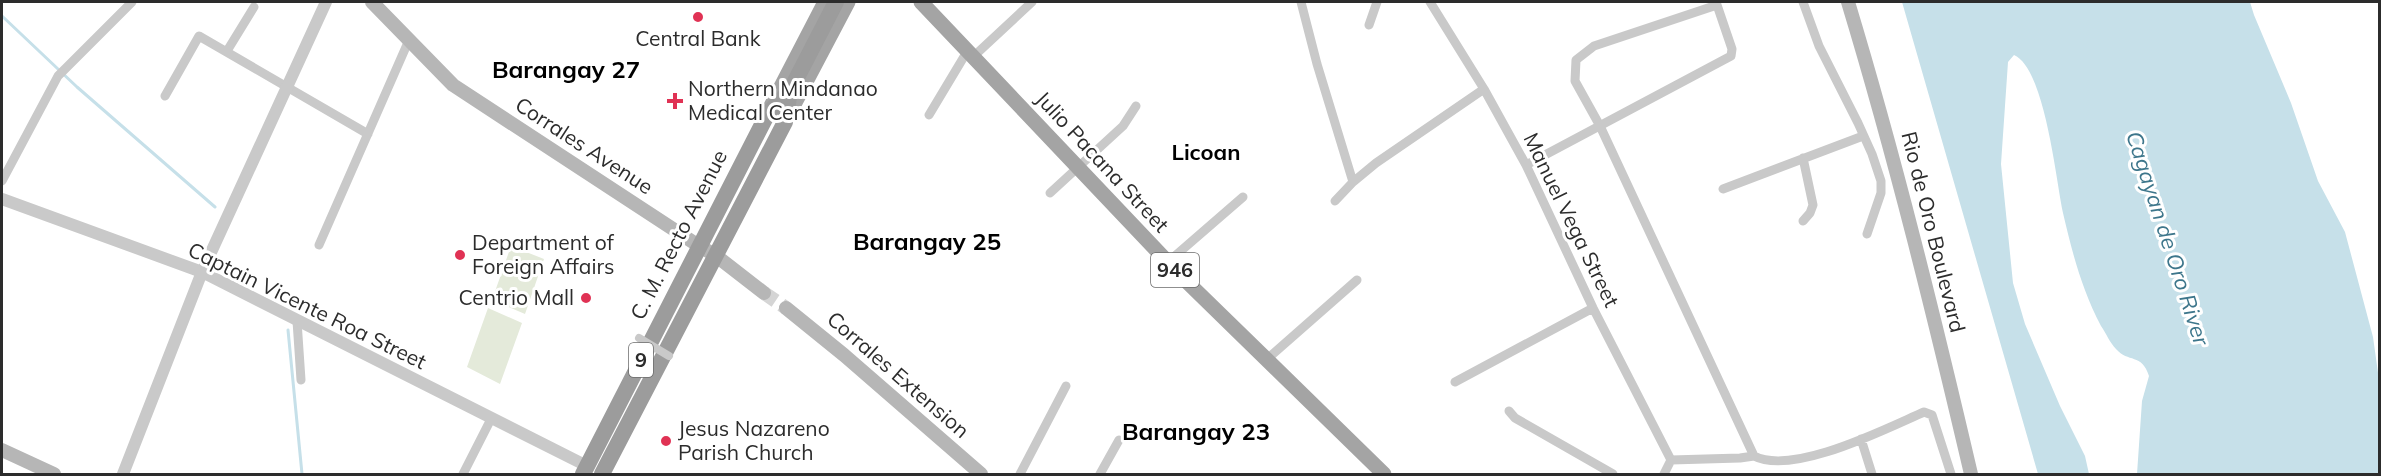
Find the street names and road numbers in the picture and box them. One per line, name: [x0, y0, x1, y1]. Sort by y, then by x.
street label: Julio Pacana Street: [1031, 85, 1175, 237]
street label: Corrales Avenue: [511, 91, 658, 199]
street label: Manuel Vega Street: [1518, 128, 1625, 311]
street label: Rio de Oro Boulevard: [1896, 129, 1972, 335]
street label: C. M. Recto Avenue: [624, 145, 732, 324]
street label: Captain Vicente Roa Street: [184, 236, 431, 374]
road number: 946: [1151, 253, 1199, 287]
street label: Corrales Extension: [822, 305, 975, 443]
road number: 9: [629, 343, 653, 377]

